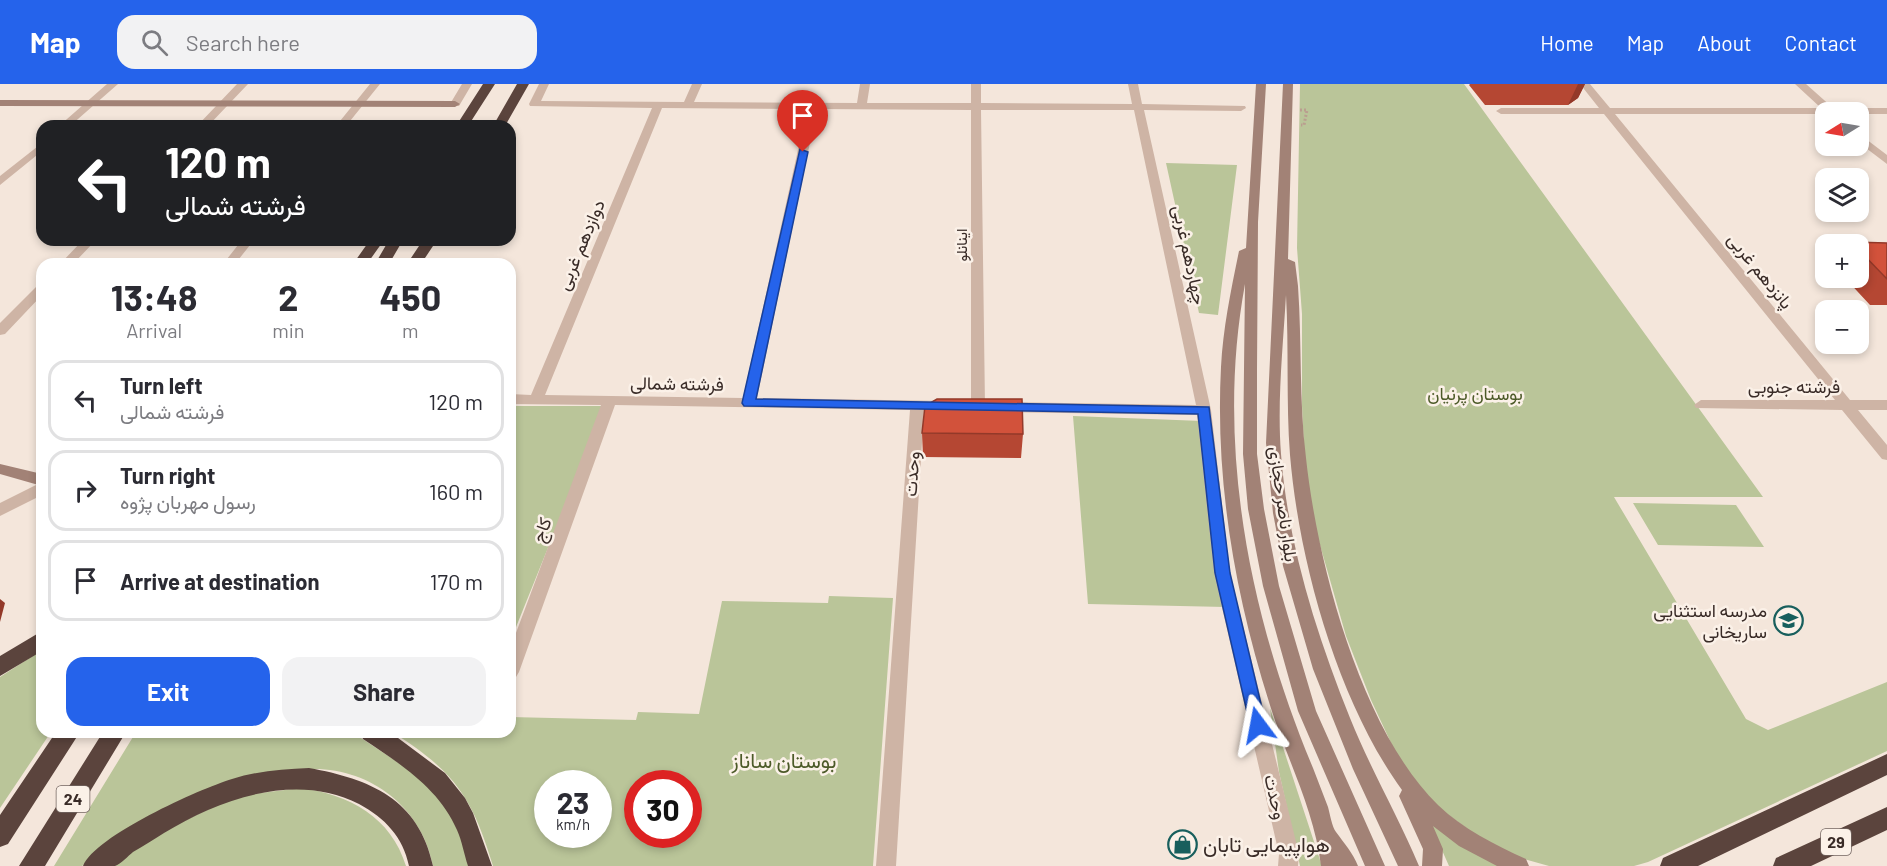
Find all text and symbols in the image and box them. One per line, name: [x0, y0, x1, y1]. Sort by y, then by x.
search box: [117, 15, 537, 69]
text: Map: [30, 25, 81, 59]
icon: search: [138, 26, 171, 59]
text: Search here: [186, 29, 300, 55]
text: Home: [1540, 30, 1594, 55]
text: Map: [1627, 30, 1664, 55]
text: About: [1697, 30, 1752, 55]
text: Contact: [1785, 30, 1857, 55]
pin: [777, 90, 828, 152]
icon: arrive: [786, 99, 819, 132]
north arrow: [1815, 102, 1869, 156]
map controls: [1815, 102, 1869, 354]
text: 120 m: [165, 136, 271, 186]
icon: left: [66, 144, 144, 222]
button: layers: [1815, 168, 1869, 222]
text: فرشته شمالی: [165, 188, 306, 220]
street label: دوازدهم غربی: [551, 196, 611, 294]
street label: چهاردهم غربی: [1167, 203, 1211, 307]
street label: پانزدهم غربی: [1722, 228, 1798, 314]
street label: اینانلو: [952, 229, 971, 261]
button: +: [1815, 234, 1869, 288]
text: 13:48: [111, 275, 197, 318]
text: 2: [278, 275, 299, 318]
text: 450: [379, 275, 441, 318]
button: −: [1815, 300, 1869, 354]
text: Arrival: [126, 318, 182, 342]
text: min: [272, 318, 305, 342]
text: m: [402, 318, 419, 342]
street label: فرشته شمالی: [630, 371, 724, 396]
text: Turn left: [120, 372, 203, 398]
street label: فرشته جنوبی: [1748, 375, 1840, 398]
park label: بوستان پرنیان: [1427, 382, 1523, 406]
icon: left: [69, 384, 102, 417]
text: 120 m: [428, 388, 483, 414]
text: فرشته شمالی: [120, 399, 224, 423]
street label: بلوار ناصر حجازی: [1264, 445, 1303, 563]
street label: وحدت: [898, 451, 925, 497]
text: Turn right: [120, 462, 215, 488]
icon: right: [69, 474, 102, 507]
text: 160 m: [429, 478, 483, 504]
text: رسول مهربان پژوه: [120, 489, 256, 513]
street label: کاج: [526, 514, 558, 546]
icon: arrive: [69, 564, 102, 597]
text: Arrive at destination: [120, 568, 319, 594]
text: 170 m: [430, 568, 483, 594]
place label: مدرسه استثنایی ساریخانی: [1653, 599, 1767, 643]
school or university icon: مدرسه استثنایی ساریخانی: [1772, 605, 1804, 637]
button: Exit: [66, 657, 270, 726]
button: Share: [282, 657, 486, 726]
position arrow: [1226, 693, 1290, 757]
park label: بوستان ساناز: [731, 747, 836, 774]
speed limit sign: 30: [624, 770, 702, 848]
street label: وحدت: [1259, 772, 1292, 822]
text: 23: [557, 784, 589, 820]
road number: 24: [56, 786, 90, 812]
text: km/h: [556, 815, 590, 833]
shop icon: هواپیمایی تابان: [1166, 829, 1198, 861]
road number: 29: [1821, 829, 1851, 855]
place label: هواپیمایی تابان: [1203, 831, 1330, 859]

